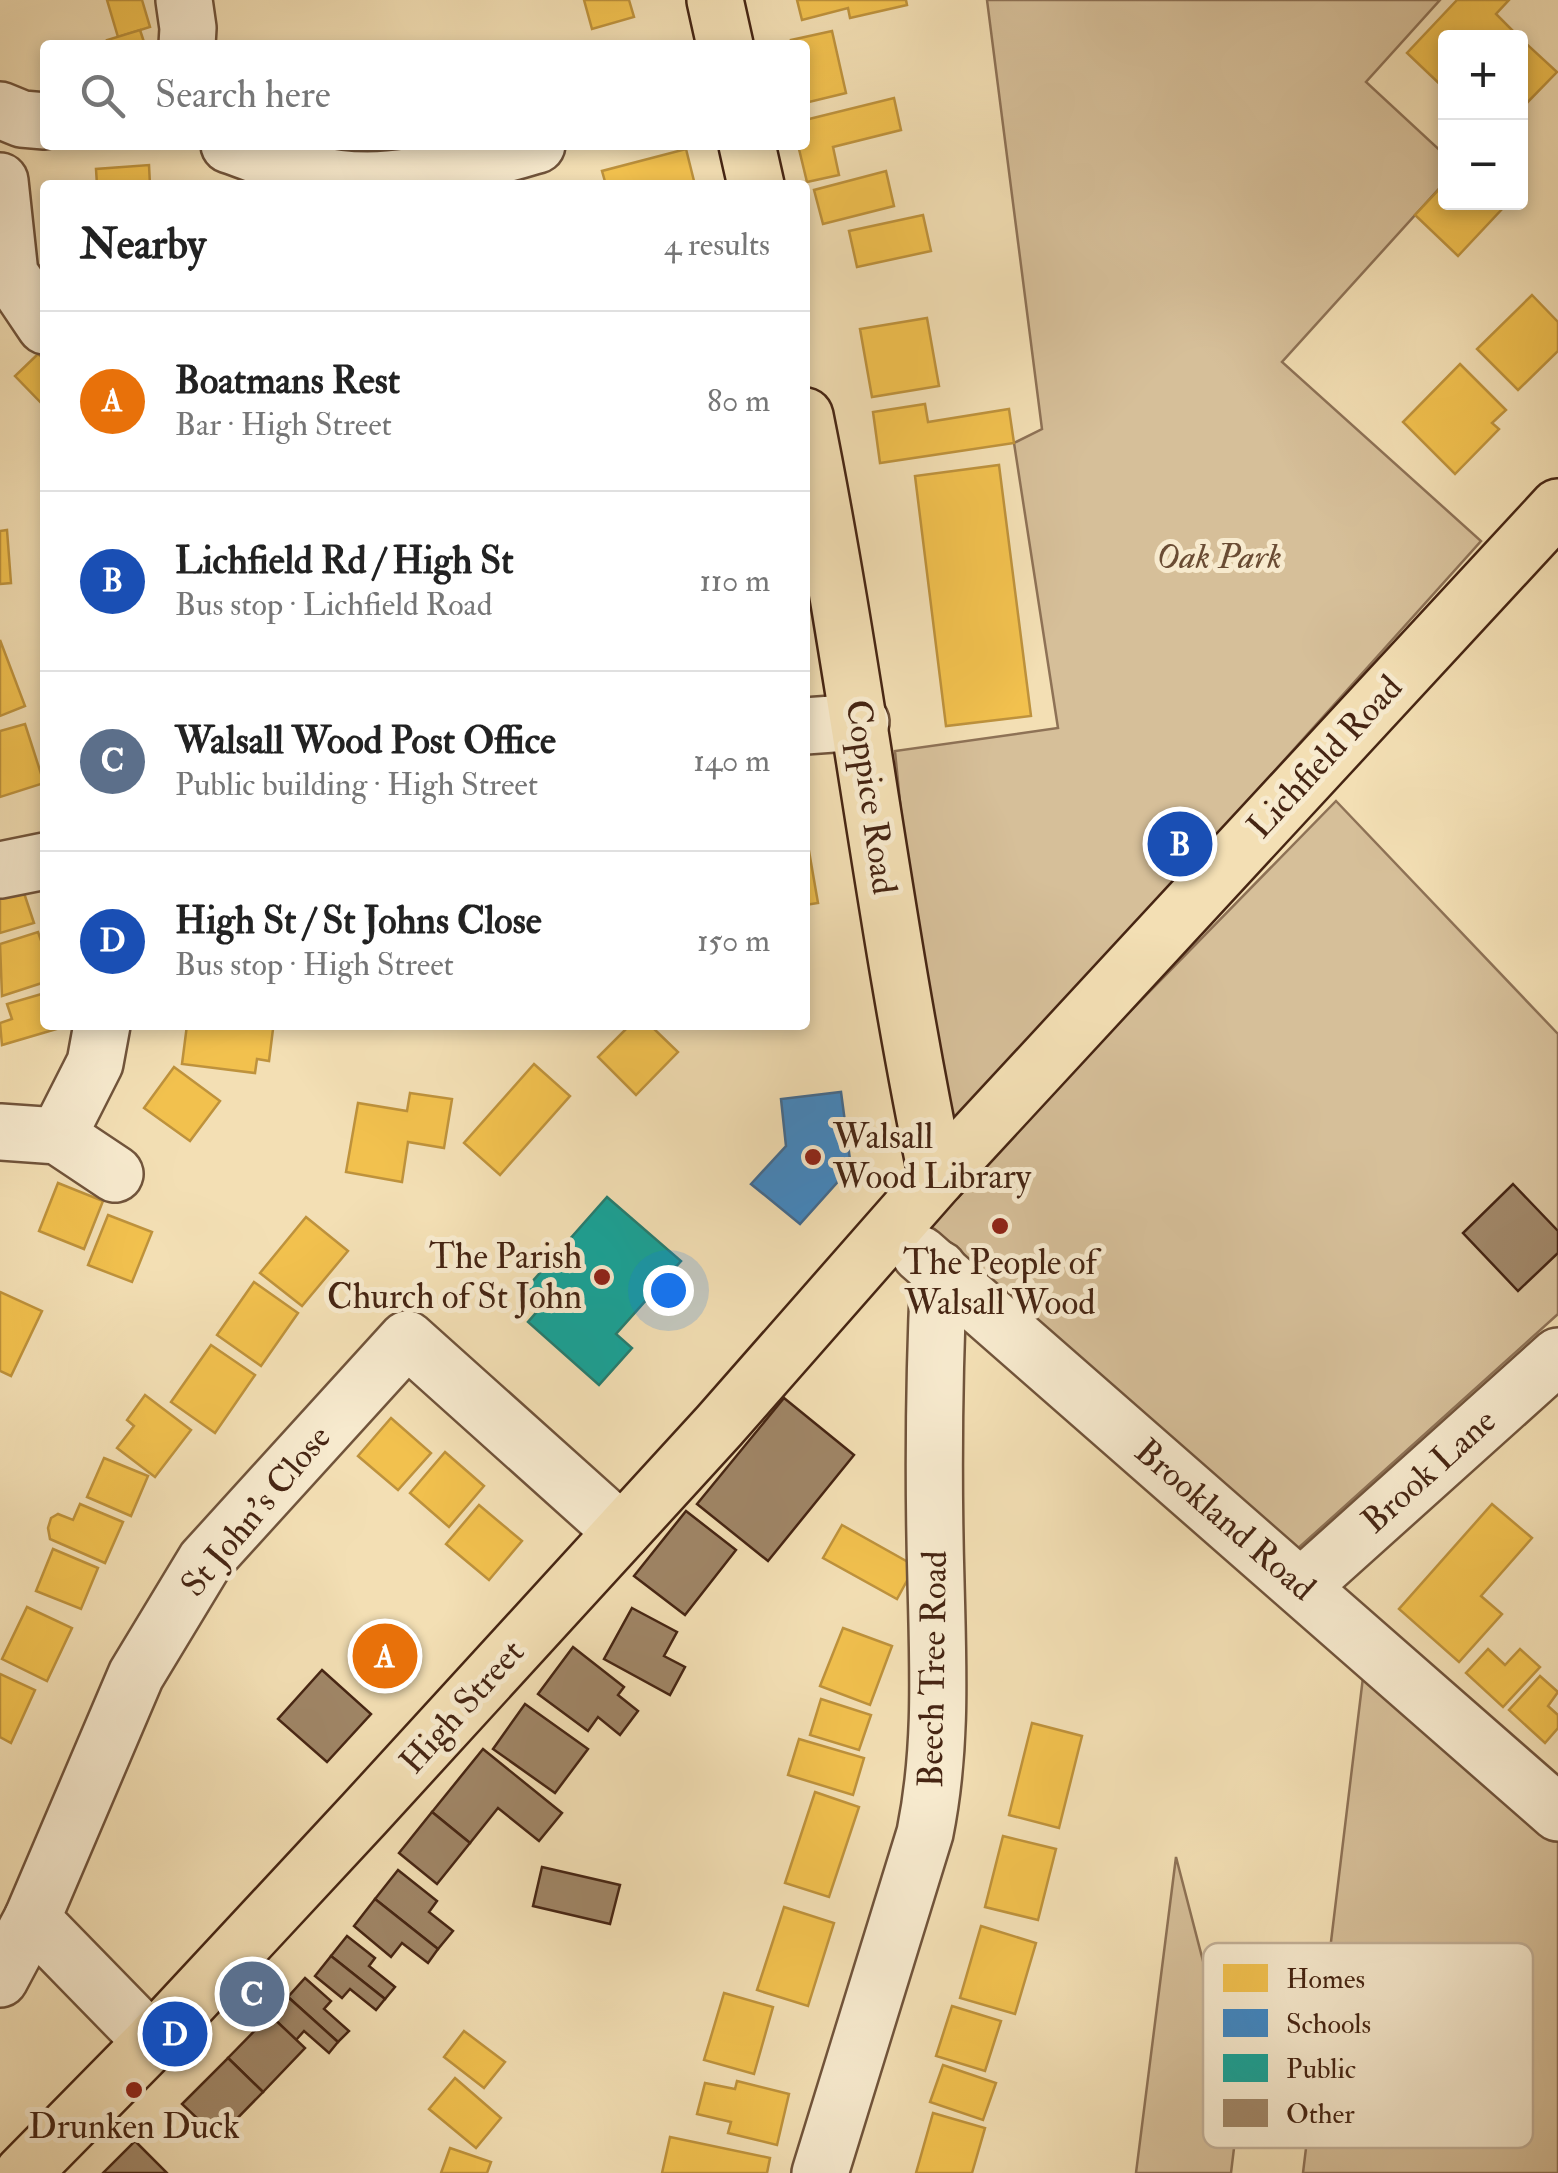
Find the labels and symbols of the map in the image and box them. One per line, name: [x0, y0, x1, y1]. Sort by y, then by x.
park label: Oak Park: [1156, 535, 1282, 579]
street label: Lichfield Road: [1238, 666, 1412, 848]
street label: Coppice Road: [836, 697, 906, 897]
pin: B: [1148, 806, 1212, 882]
place label: Walsall Wood Library: [832, 1115, 1032, 1199]
marker: Walsall Wood Library: [802, 1146, 824, 1168]
marker: The People of Walsall Wood: [989, 1215, 1011, 1237]
place label: The Parish Church of St John: [327, 1235, 582, 1319]
place label: The People of Walsall Wood: [903, 1241, 1102, 1325]
your location: [643, 1265, 694, 1316]
marker: The Parish Church of St John: [591, 1266, 613, 1288]
street label: Brook Lane: [1353, 1399, 1505, 1543]
street label: St John's Close: [172, 1416, 340, 1606]
street label: Brookland Road: [1126, 1430, 1324, 1610]
street label: Beech Tree Road: [909, 1550, 957, 1788]
pin: A: [352, 1618, 418, 1694]
street label: High Street: [390, 1631, 534, 1783]
legend: [1203, 1943, 1533, 2148]
pin: C: [220, 1956, 284, 2032]
text: Homes: [1286, 1962, 1365, 1997]
pin: D: [142, 1996, 208, 2072]
text: Schools: [1286, 2007, 1371, 2042]
text: Public: [1286, 2052, 1356, 2087]
marker: Drunken Duck: [123, 2079, 145, 2101]
text: Other: [1286, 2097, 1355, 2132]
place label: Drunken Duck: [28, 2105, 240, 2149]

